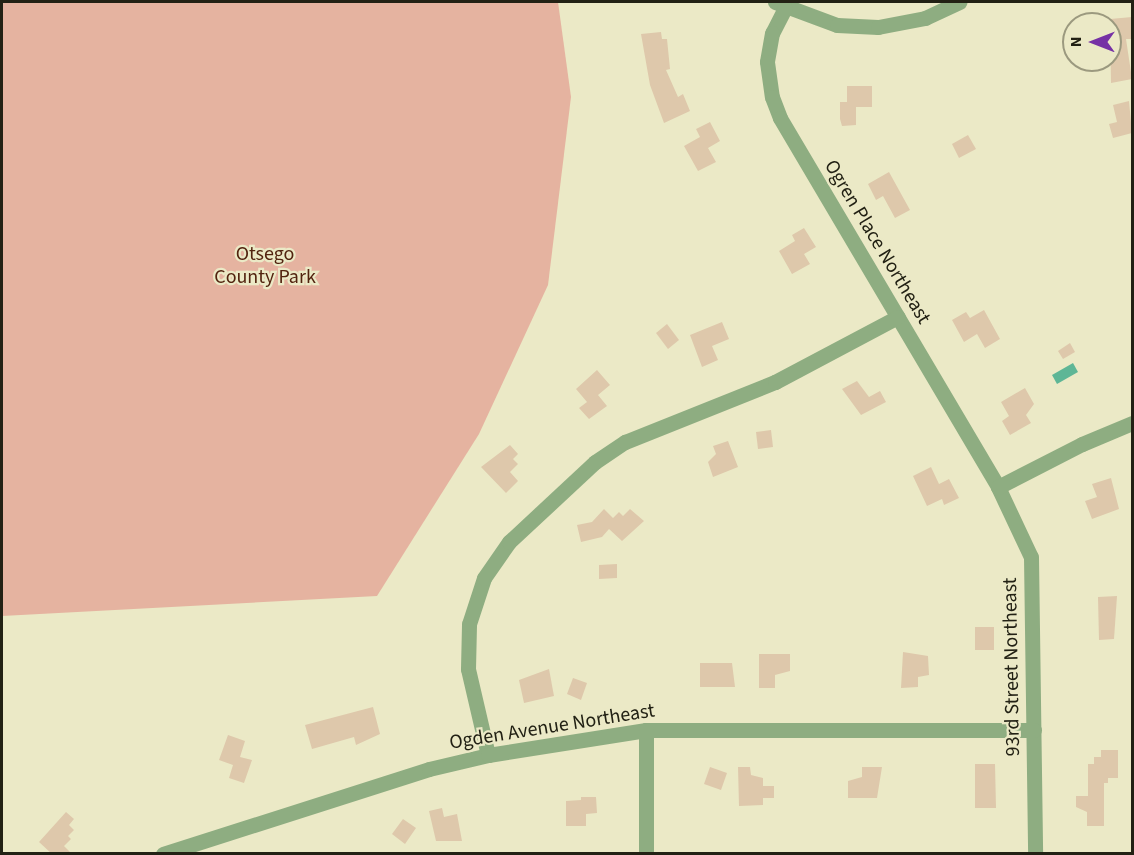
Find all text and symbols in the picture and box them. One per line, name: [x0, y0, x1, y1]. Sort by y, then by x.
north arrow: [1062, 12, 1122, 72]
text: N: [1065, 37, 1087, 47]
street label: Ogren Place Northeast: [819, 156, 935, 328]
park label: Otsego County Park: [214, 243, 316, 290]
street label: 93rd Street Northeast: [998, 577, 1026, 757]
street label: Ogden Avenue Northeast: [448, 699, 656, 755]

